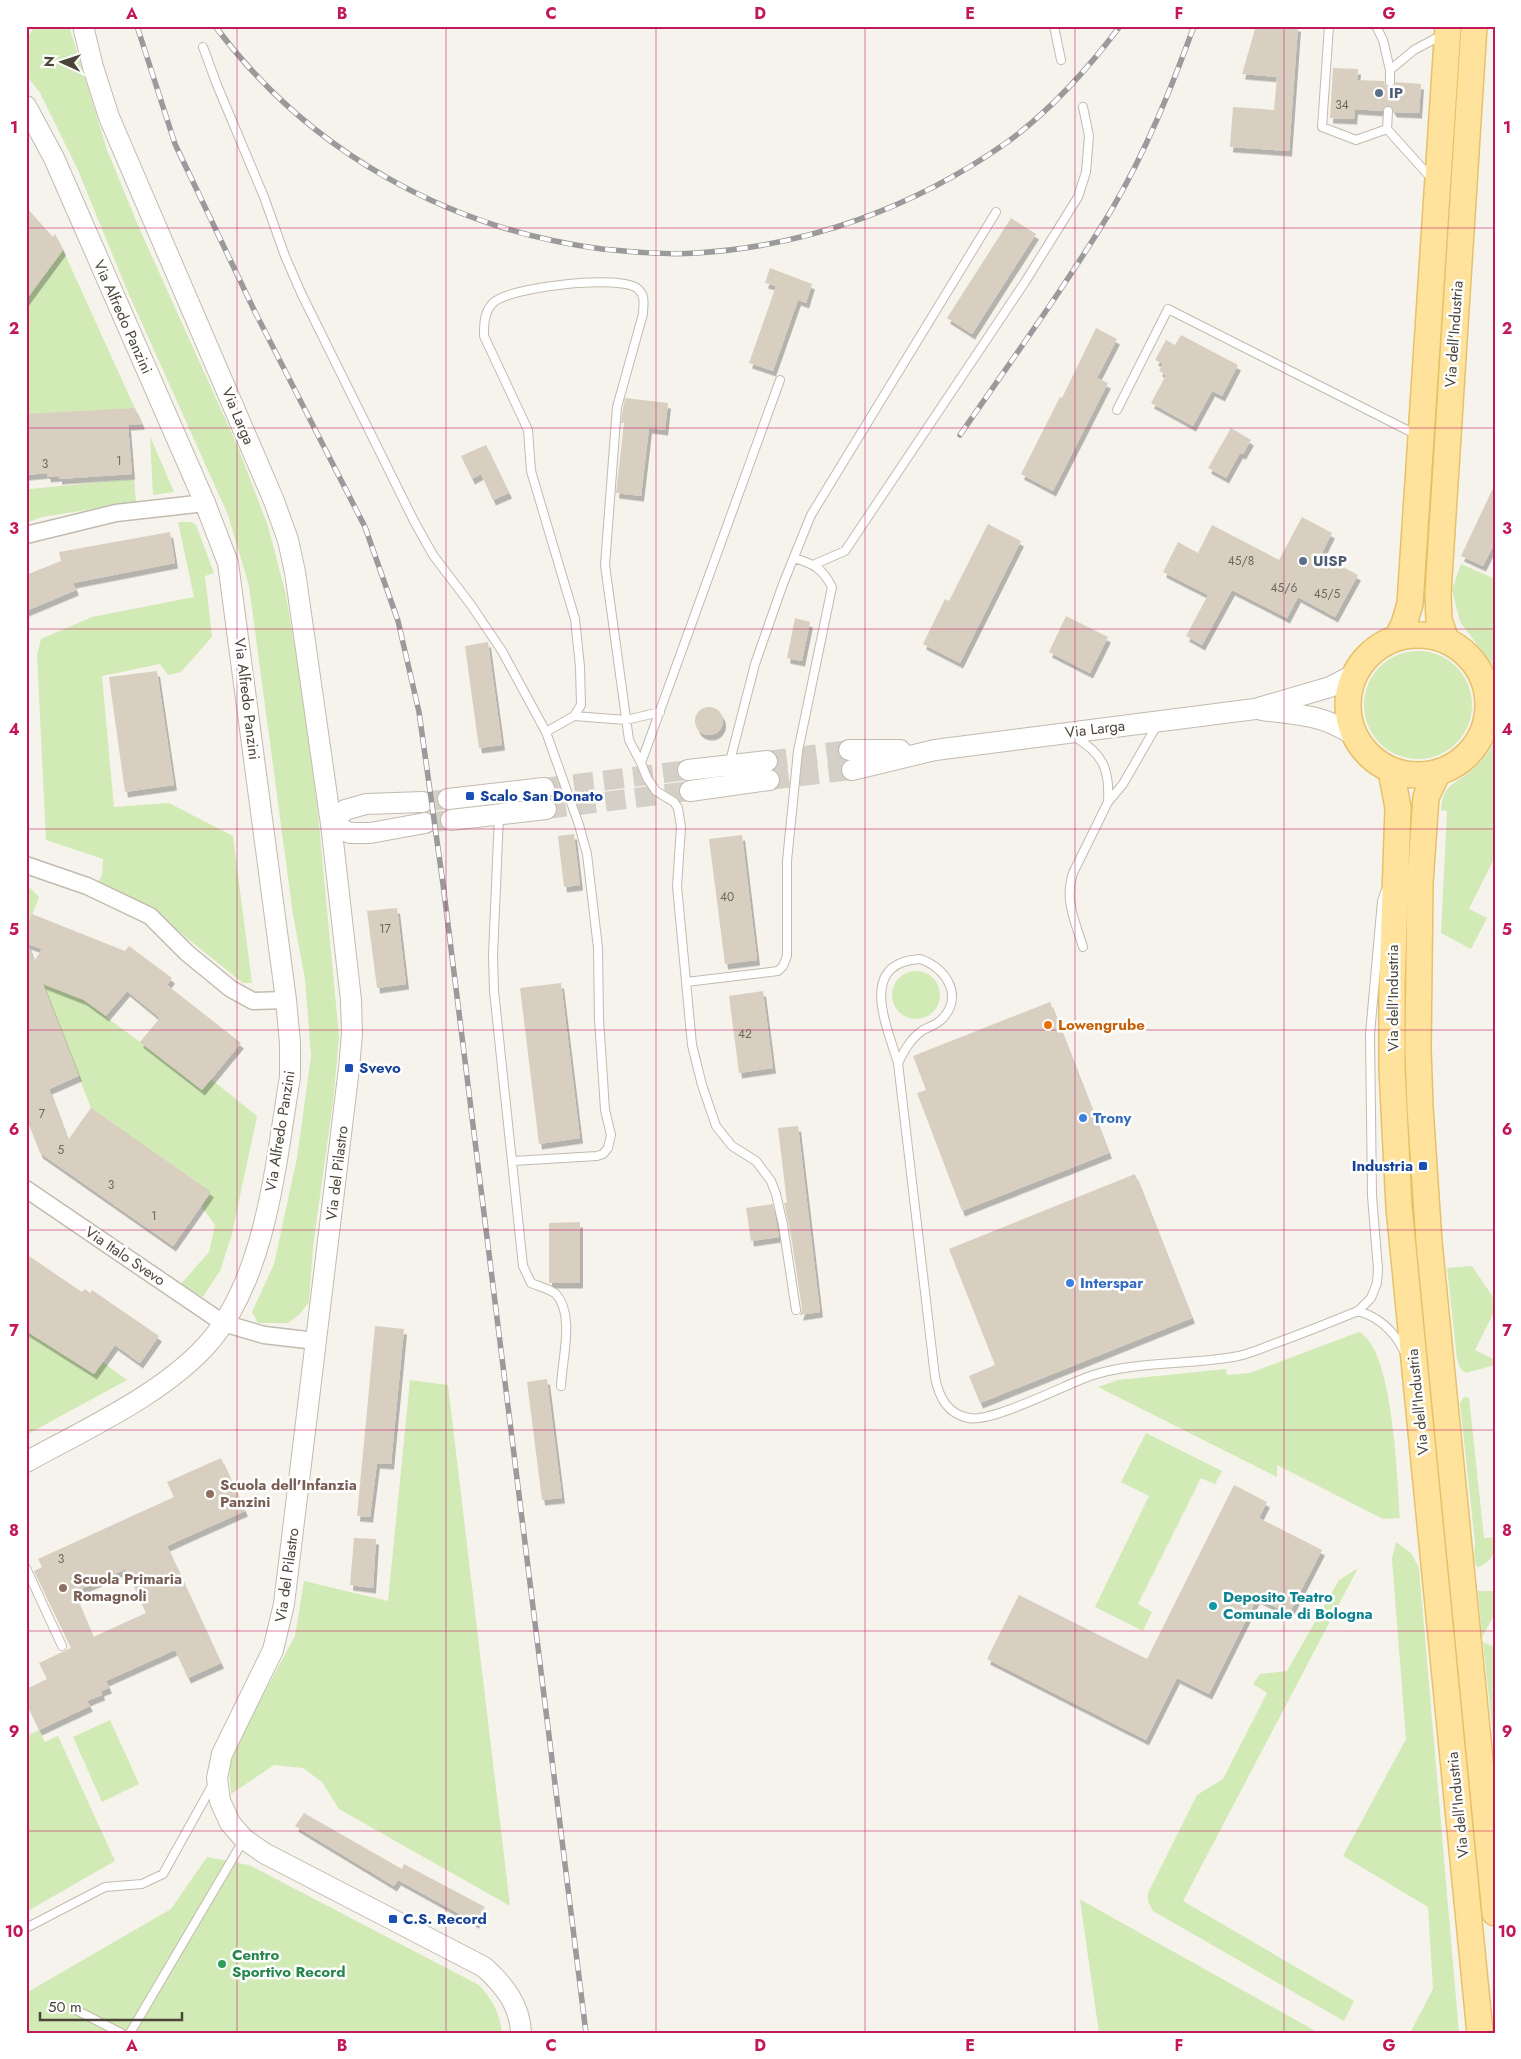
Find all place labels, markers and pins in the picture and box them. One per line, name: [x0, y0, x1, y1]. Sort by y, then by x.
place label: IP: [1389, 82, 1403, 104]
marker: IP: [1373, 87, 1385, 99]
place label: UISP: [1313, 550, 1347, 572]
marker: UISP: [1297, 555, 1309, 567]
place label: Scalo San Donato: [480, 785, 603, 807]
marker: Scalo San Donato: [464, 790, 476, 802]
place label: Lowengrube: [1058, 1014, 1145, 1036]
marker: Lowengrube: [1042, 1019, 1054, 1031]
place label: Svevo: [359, 1057, 401, 1079]
marker: Svevo: [343, 1062, 355, 1074]
place label: Trony: [1093, 1107, 1132, 1129]
marker: Trony: [1077, 1112, 1089, 1124]
place label: Industria: [1352, 1155, 1413, 1177]
marker: Industria: [1417, 1160, 1429, 1172]
place label: Interspar: [1080, 1272, 1144, 1294]
marker: Interspar: [1064, 1277, 1076, 1289]
place label: Scuola dell'Infanzia Panzini: [220, 1474, 357, 1513]
marker: Scuola dell'Infanzia Panzini: [204, 1488, 216, 1500]
place label: Scuola Primaria Romagnoli: [73, 1568, 182, 1607]
marker: Scuola Primaria Romagnoli: [57, 1582, 69, 1594]
place label: Deposito Teatro Comunale di Bologna: [1223, 1586, 1373, 1625]
marker: Deposito Teatro Comunale di Bologna: [1207, 1600, 1219, 1612]
place label: C.S. Record: [403, 1908, 487, 1930]
marker: C.S. Record: [387, 1913, 399, 1925]
place label: Centro Sportivo Record: [232, 1944, 346, 1983]
marker: Centro Sportivo Record: [216, 1958, 228, 1970]

